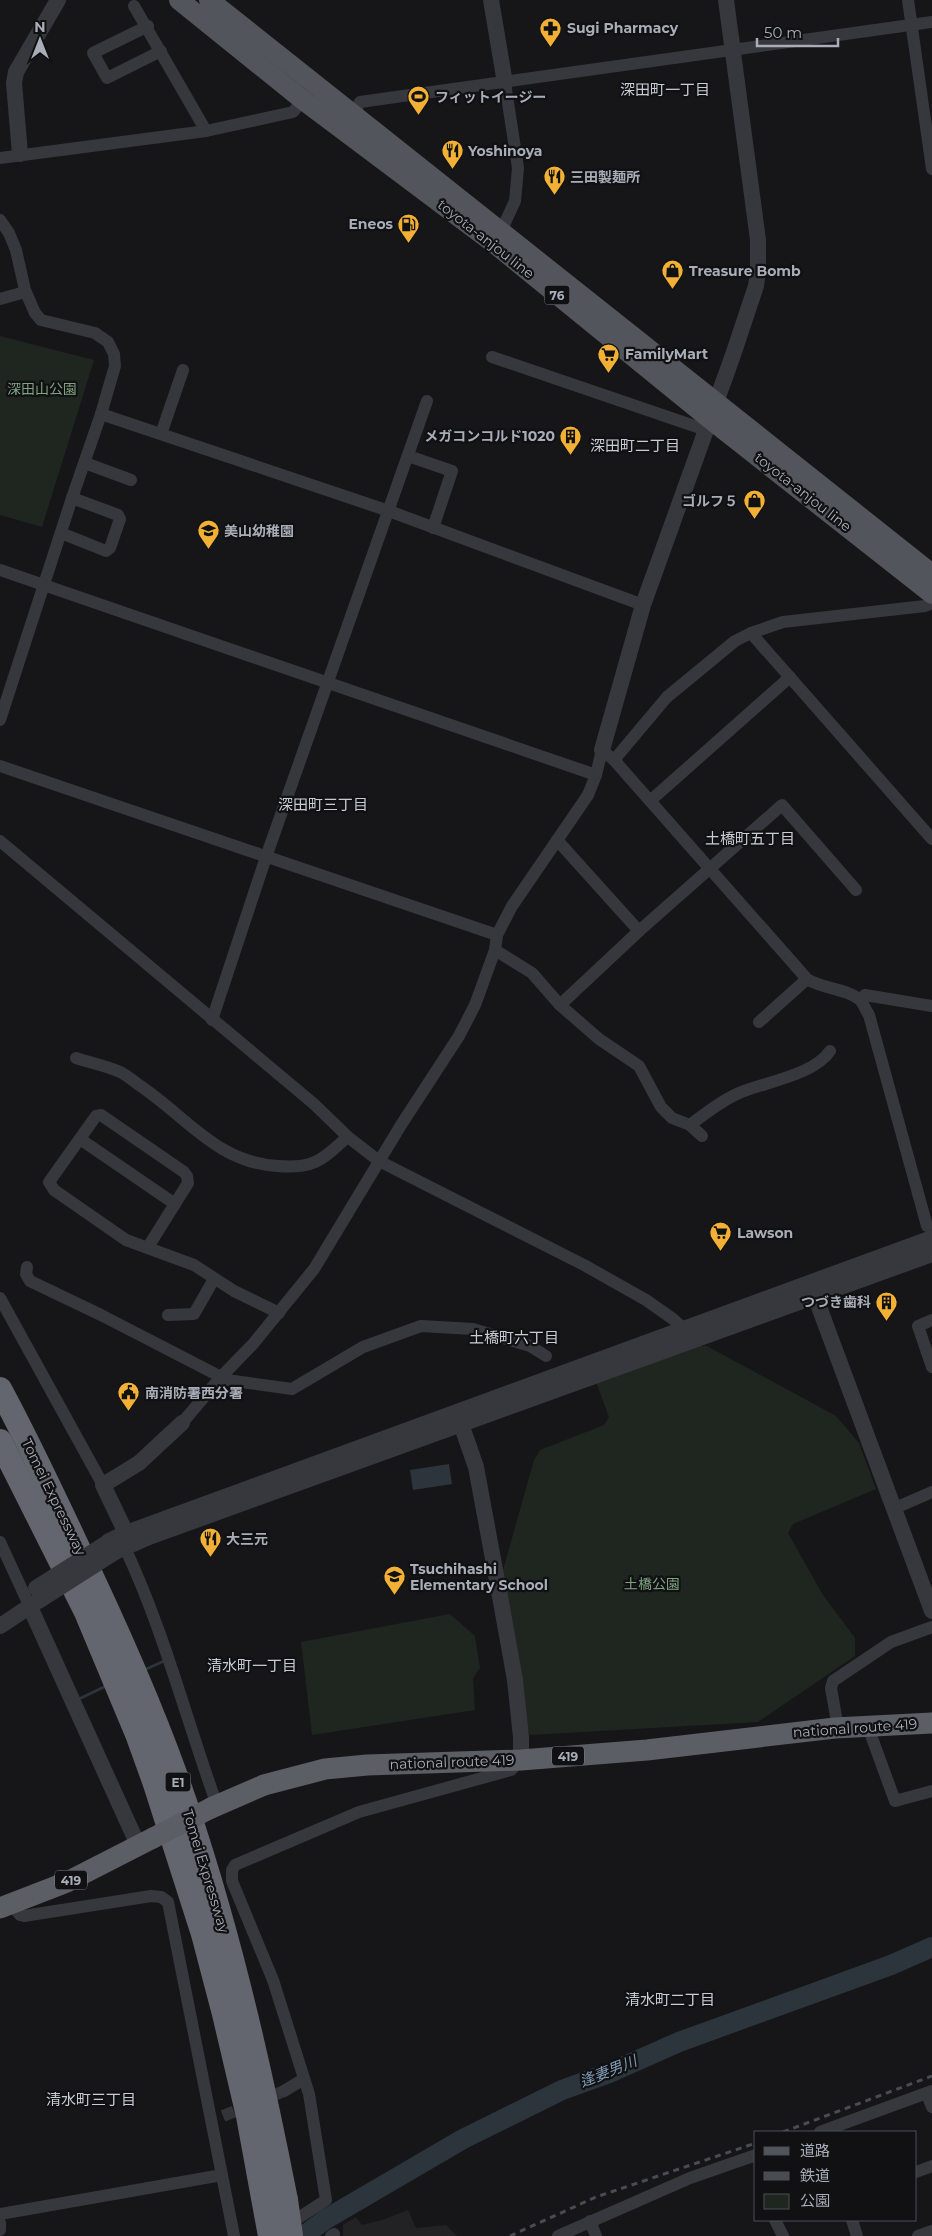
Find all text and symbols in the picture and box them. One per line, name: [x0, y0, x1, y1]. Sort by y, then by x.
north arrow: [15, 15, 65, 65]
scale bar: [757, 15, 838, 47]
pharmacy icon: Sugi Pharmacy: [539, 16, 563, 47]
text: N: [34, 18, 46, 36]
place label: Sugi Pharmacy: [567, 19, 679, 37]
text: 50 m: [764, 23, 802, 42]
district label: 深田町一丁目: [620, 80, 710, 99]
sports icon: フィットイージー: [407, 85, 431, 116]
place label: フィットイージー: [435, 88, 546, 106]
restaurant icon: Yoshinoya: [440, 139, 464, 170]
place label: Yoshinoya: [467, 142, 543, 160]
restaurant icon: 三田製麺所: [542, 165, 566, 196]
place label: 三田製麺所: [570, 168, 640, 186]
street label: toyota-anjou line: [434, 196, 538, 282]
fuel station icon: Eneos: [397, 212, 421, 243]
place label: Eneos: [348, 215, 394, 233]
shop icon: Treasure Bomb: [661, 259, 685, 290]
place label: Treasure Bomb: [689, 262, 801, 280]
road number: 76: [544, 286, 570, 304]
supermarket icon: FamilyMart: [597, 342, 621, 373]
place label: FamilyMart: [625, 345, 708, 363]
park label: 深田山公園: [7, 380, 77, 398]
building icon: メガコンコルド1020: [559, 424, 583, 455]
place label: メガコンコルド1020: [424, 427, 555, 445]
district label: 深田町二丁目: [590, 436, 680, 455]
street label: toyota-anjou line: [751, 449, 855, 535]
shop icon: ゴルフ５: [742, 489, 766, 520]
place label: ゴルフ５: [682, 492, 738, 510]
school or university icon: 美山幼稚園: [196, 519, 220, 550]
place label: 美山幼稚園: [224, 522, 294, 540]
district label: 深田町三丁目: [278, 795, 368, 814]
district label: 土橋町五丁目: [705, 829, 795, 848]
supermarket icon: Lawson: [709, 1221, 733, 1252]
place label: Lawson: [737, 1224, 793, 1242]
building icon: つづき歯科: [875, 1290, 899, 1321]
place label: つづき歯科: [801, 1293, 871, 1311]
district label: 土橋町六丁目: [469, 1328, 559, 1347]
public building icon: 南消防署西分署: [117, 1381, 141, 1412]
place label: 南消防署西分署: [145, 1384, 243, 1402]
street label: Tomei Expressway: [18, 1436, 90, 1559]
restaurant icon: 大三元: [198, 1527, 222, 1558]
place label: 大三元: [226, 1530, 268, 1548]
place label: Tsuchihashi Elementary School: [410, 1560, 548, 1594]
school or university icon: Tsuchihashi Elementary School: [382, 1565, 406, 1596]
park label: 土橋公園: [624, 1575, 680, 1593]
district label: 清水町一丁目: [207, 1656, 297, 1675]
street label: national route 419: [792, 1715, 918, 1741]
road number: 419: [552, 1746, 584, 1765]
street label: national route 419: [389, 1751, 515, 1773]
road number: E1: [166, 1772, 190, 1791]
street label: Tomei Expressway: [179, 1807, 233, 1935]
road number: 419: [55, 1870, 87, 1890]
district label: 清水町二丁目: [625, 1990, 715, 2009]
water label: 逢妻男川: [577, 2050, 641, 2091]
district label: 清水町三丁目: [46, 2090, 136, 2109]
legend: [754, 2131, 917, 2221]
text: 道路: [800, 2141, 830, 2160]
text: 鉄道: [800, 2166, 830, 2185]
text: 公園: [800, 2191, 830, 2210]

